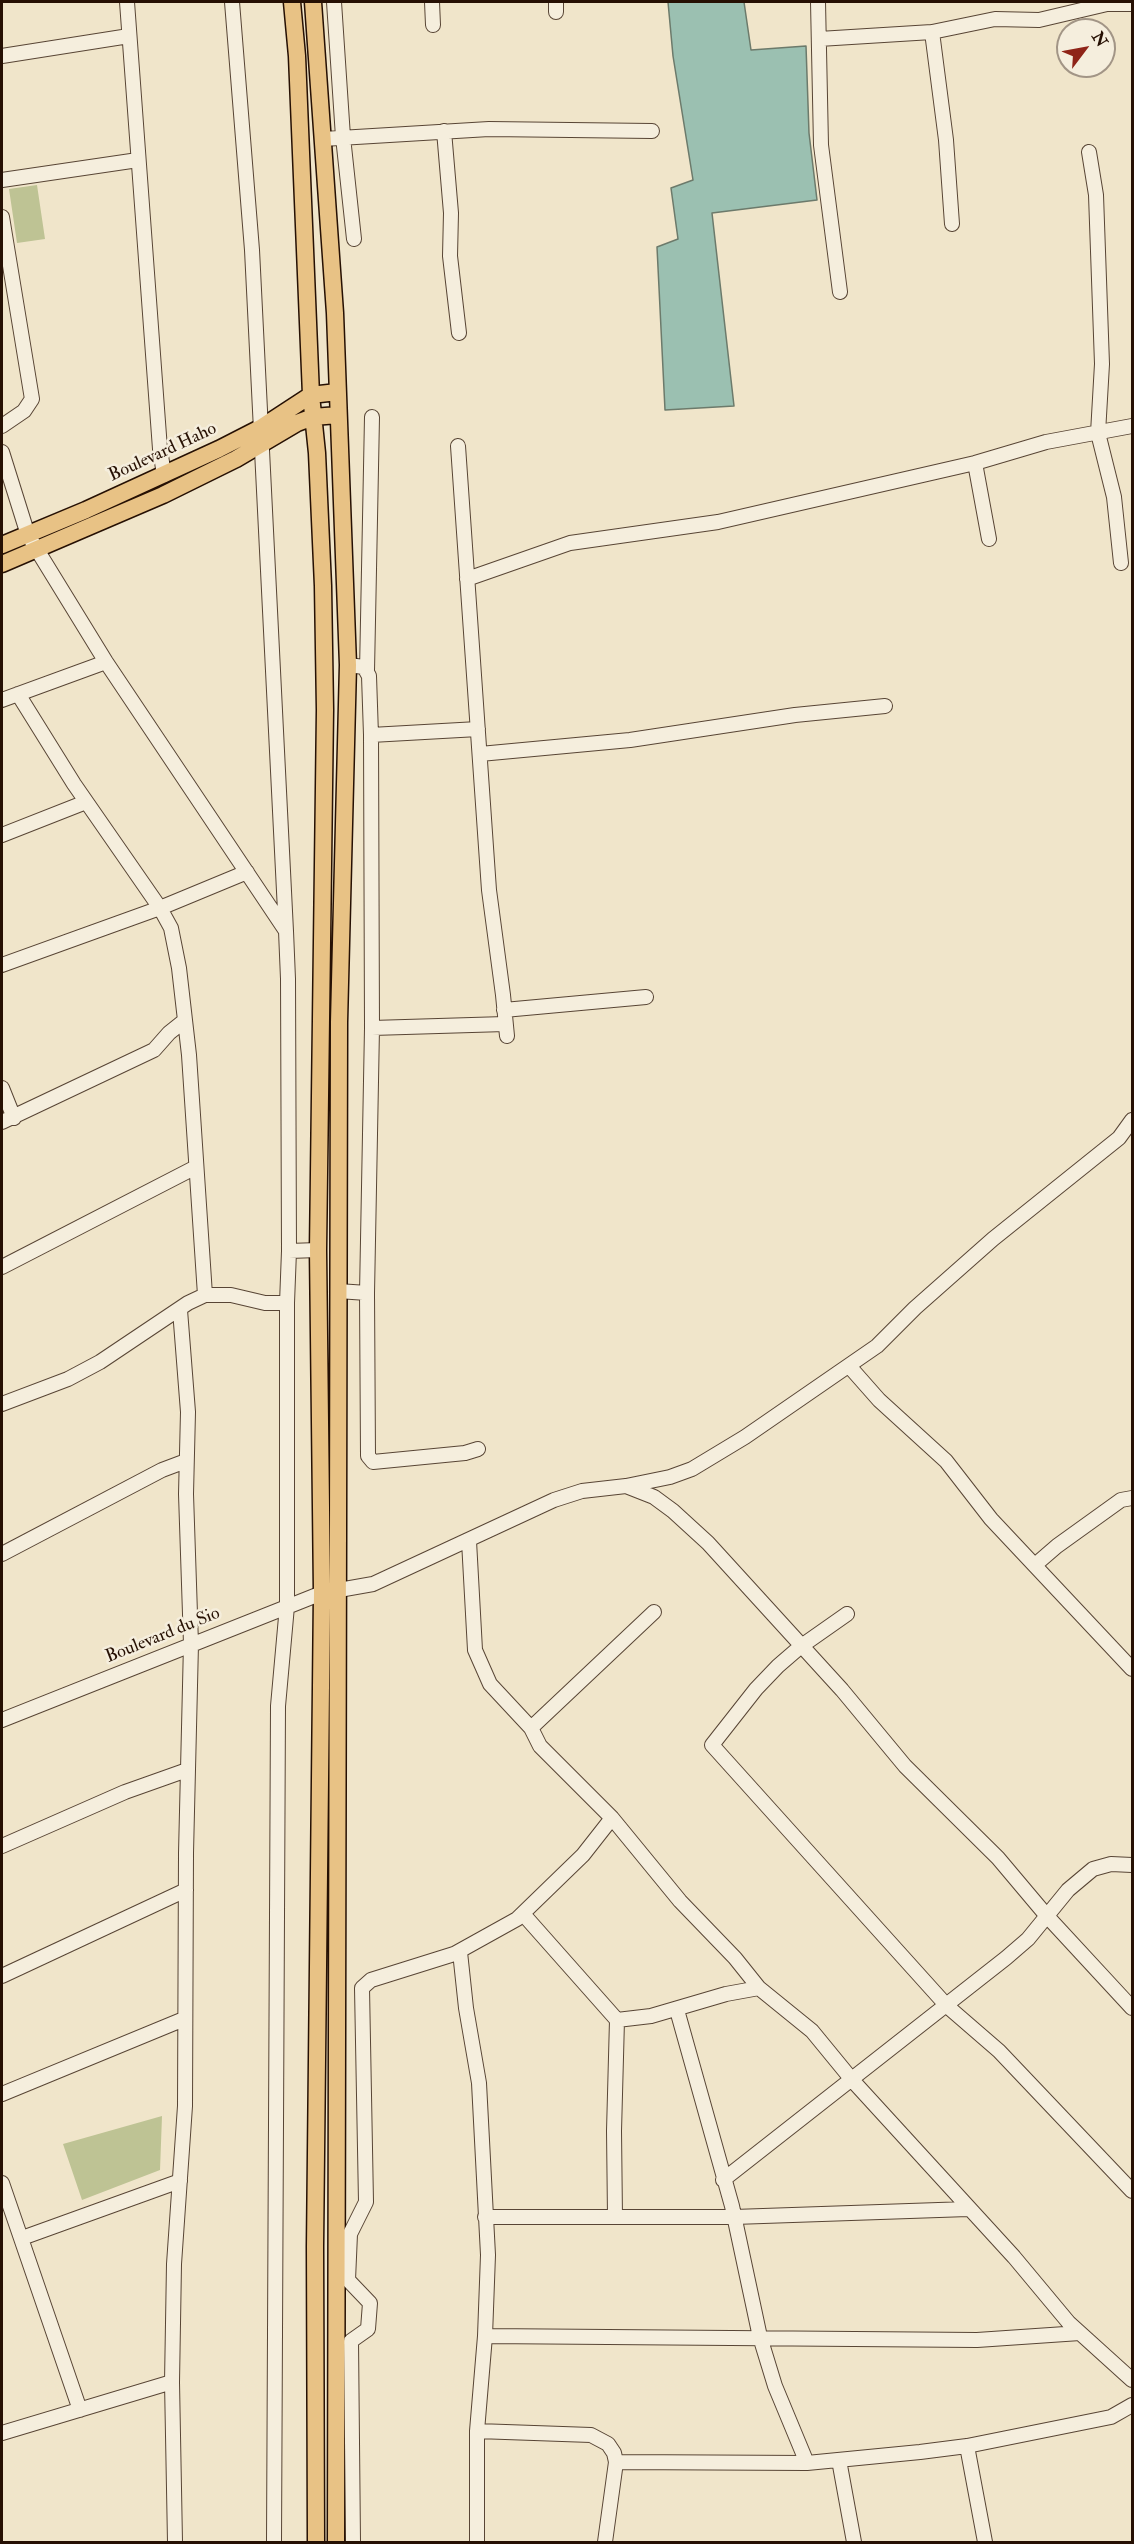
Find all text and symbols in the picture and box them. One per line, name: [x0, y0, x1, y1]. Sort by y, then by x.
north arrow: [1056, 18, 1116, 78]
text: N: [1087, 28, 1112, 51]
street label: Boulevard Haho: [106, 419, 220, 487]
street label: Boulevard du Sio: [103, 1603, 223, 1669]

